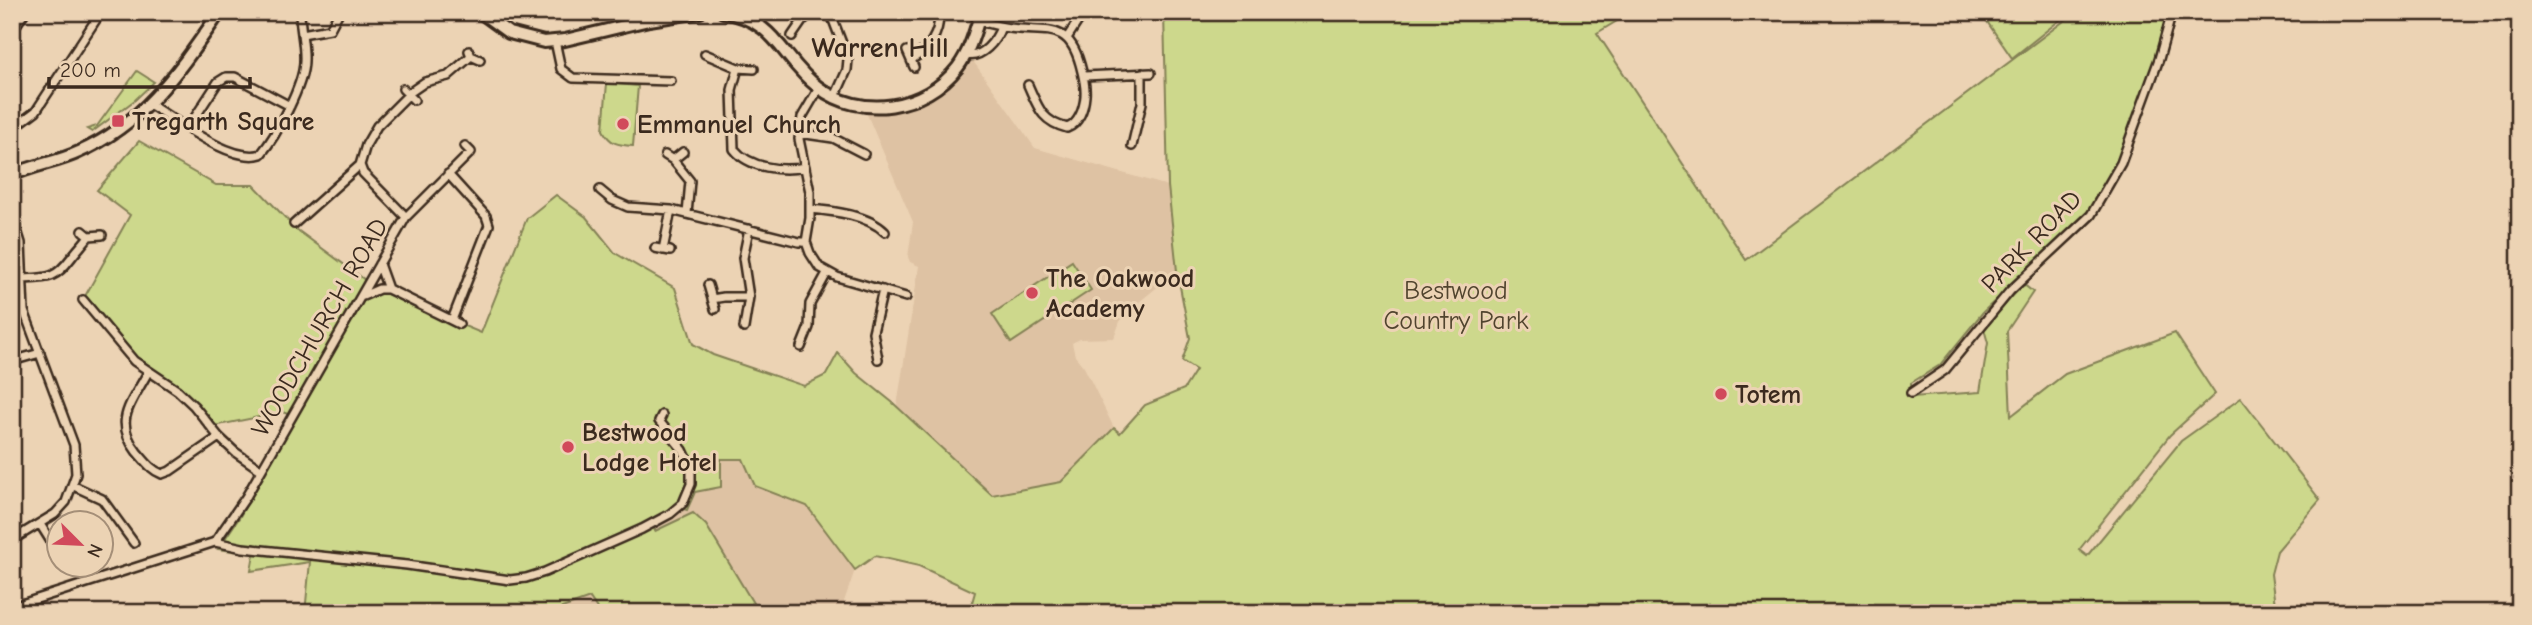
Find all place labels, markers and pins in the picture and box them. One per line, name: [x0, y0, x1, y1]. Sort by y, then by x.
place label: Tregarth Square: [132, 107, 314, 137]
place label: Emmanuel Church: [637, 110, 841, 140]
marker: Tregarth Square: [110, 113, 126, 129]
marker: Emmanuel Church: [615, 116, 631, 132]
place label: The Oakwood Academy: [1046, 264, 1194, 324]
marker: The Oakwood Academy: [1024, 285, 1040, 301]
place label: Totem: [1735, 380, 1801, 410]
marker: Totem: [1713, 386, 1729, 402]
place label: Bestwood Lodge Hotel: [582, 418, 717, 478]
marker: Bestwood Lodge Hotel: [560, 439, 576, 455]

